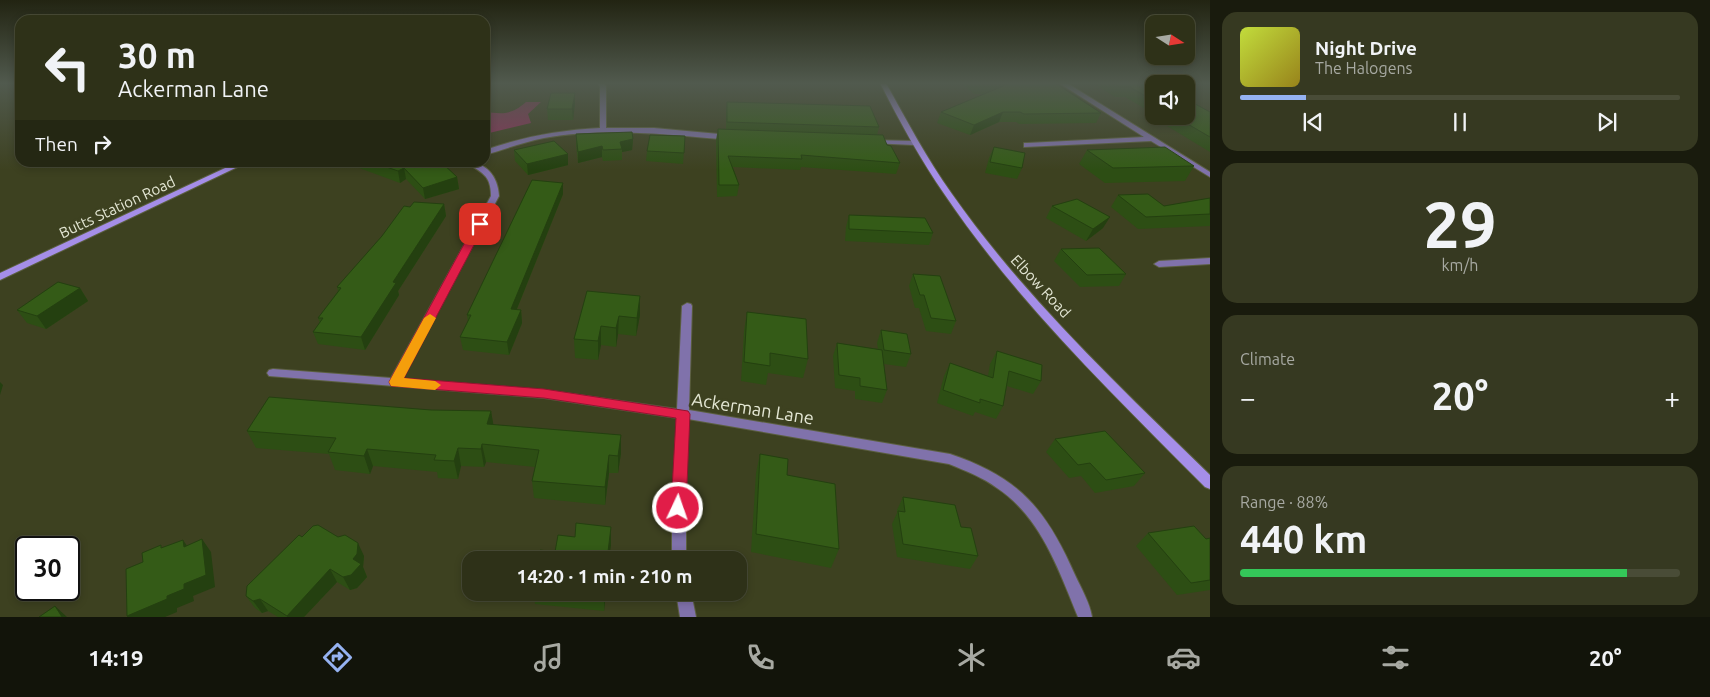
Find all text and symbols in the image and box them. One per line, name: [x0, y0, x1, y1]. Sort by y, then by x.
north arrow: [1145, 15, 1195, 65]
map controls: [1145, 15, 1195, 125]
icon: left: [35, 35, 100, 100]
text: 30 m: [118, 35, 196, 75]
text: Night Drive: [1315, 37, 1417, 59]
text: The Halogens: [1315, 59, 1413, 77]
button: sound: [1145, 75, 1195, 125]
text: Ackerman Lane: [118, 76, 269, 101]
icon: previous: [1299, 108, 1327, 136]
icon: pause: [1446, 108, 1474, 136]
icon: next: [1593, 108, 1621, 136]
icon: right: [88, 130, 116, 158]
text: Then: [35, 133, 78, 155]
street label: Butts Station Road: [56, 173, 178, 241]
text: 29: [1423, 187, 1497, 260]
pin: [459, 203, 501, 245]
icon: arrive: [466, 210, 494, 238]
street label: Elbow Road: [1008, 251, 1074, 321]
text: km/h: [1442, 256, 1478, 274]
text: Climate: [1240, 350, 1295, 368]
text: 20°: [1432, 375, 1488, 417]
text: −: [1240, 382, 1256, 413]
text: +: [1664, 382, 1680, 413]
street label: Ackerman Lane: [690, 388, 816, 428]
position arrow: [651, 481, 703, 533]
text: Range · 88%: [1240, 493, 1328, 511]
text: 440 km: [1240, 518, 1367, 560]
speed limit sign: 30: [15, 536, 80, 601]
text: 14:20 · 1 min · 210 m: [517, 565, 692, 587]
icon: directions: [320, 640, 355, 675]
icon: music: [531, 640, 566, 675]
icon: phone: [743, 640, 778, 675]
icon: climate: [954, 640, 989, 675]
icon: car: [1166, 640, 1201, 675]
icon: filters: [1378, 640, 1413, 675]
text: 14:19: [88, 645, 143, 670]
text: 20°: [1589, 645, 1622, 670]

